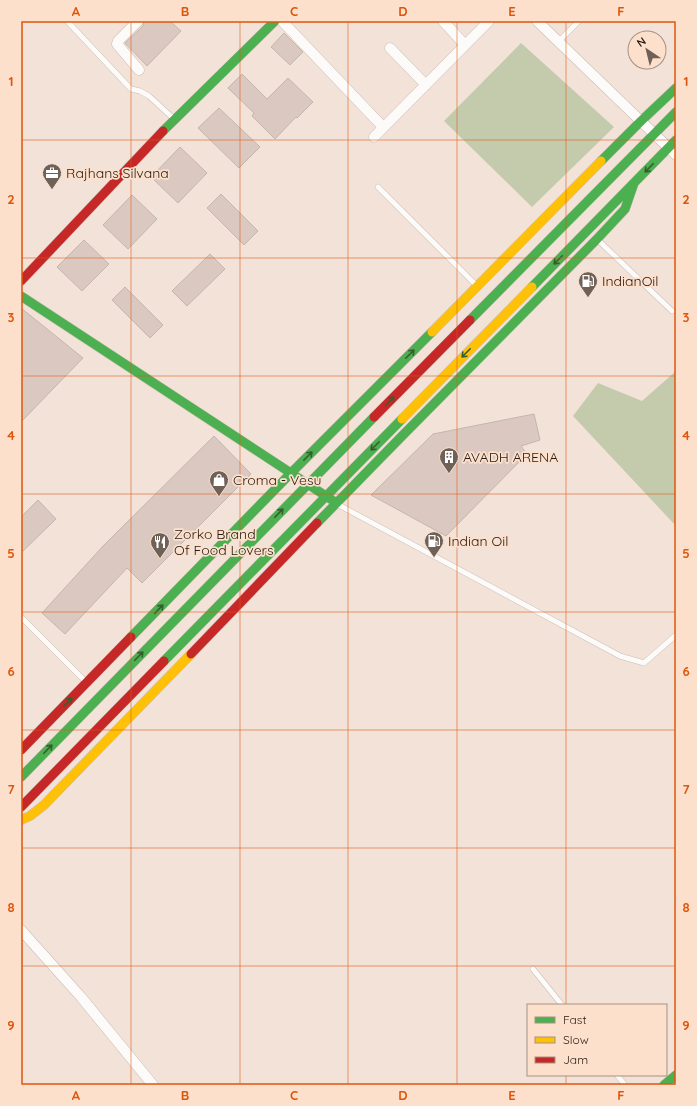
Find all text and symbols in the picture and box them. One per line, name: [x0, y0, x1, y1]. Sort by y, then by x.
text: A: [72, 3, 81, 19]
text: B: [181, 3, 189, 19]
text: C: [290, 3, 298, 19]
text: D: [398, 3, 408, 19]
text: E: [508, 3, 516, 19]
text: F: [617, 3, 625, 19]
north arrow: [627, 30, 667, 70]
text: N: [634, 34, 649, 50]
text: 1: [8, 73, 14, 89]
text: 1: [683, 73, 689, 89]
office icon: Rajhans Silvana: [41, 162, 63, 190]
one-way arrow: [644, 163, 654, 173]
place label: Rajhans Silvana: [66, 164, 169, 182]
text: 2: [7, 191, 15, 207]
text: 2: [682, 191, 690, 207]
one-way arrow: [553, 255, 562, 265]
fuel station icon: IndianOil: [577, 270, 599, 298]
place label: IndianOil: [602, 272, 659, 290]
text: 3: [8, 309, 15, 325]
text: 3: [683, 309, 690, 325]
one-way arrow: [461, 348, 471, 358]
one-way arrow: [405, 349, 415, 359]
one-way arrow: [385, 396, 395, 406]
text: 4: [7, 427, 15, 443]
text: 4: [682, 427, 690, 443]
one-way arrow: [370, 441, 380, 451]
building icon: AVADH ARENA: [438, 446, 460, 474]
place label: AVADH ARENA: [463, 448, 558, 466]
one-way arrow: [303, 451, 313, 461]
shop icon: Croma - Vesu: [208, 469, 230, 497]
place label: Croma - Vesu: [233, 471, 321, 489]
one-way arrow: [274, 508, 284, 518]
place label: Zorko Brand Of Food Lovers: [174, 525, 274, 559]
fuel station icon: Indian Oil: [423, 530, 445, 558]
restaurant icon: Zorko Brand Of Food Lovers: [149, 531, 171, 559]
place label: Indian Oil: [448, 532, 508, 550]
text: 5: [7, 545, 15, 561]
text: 5: [682, 545, 690, 561]
one-way arrow: [154, 604, 164, 614]
one-way arrow: [134, 651, 144, 661]
text: 6: [7, 663, 15, 679]
text: 6: [682, 663, 690, 679]
one-way arrow: [63, 697, 73, 707]
one-way arrow: [43, 744, 53, 754]
text: 7: [7, 781, 15, 797]
text: 7: [682, 781, 690, 797]
text: 8: [7, 899, 15, 915]
text: 8: [682, 899, 690, 915]
legend: [527, 1004, 667, 1076]
text: Fast: [563, 1012, 587, 1027]
text: 9: [7, 1017, 15, 1033]
text: 9: [682, 1017, 690, 1033]
text: Slow: [563, 1032, 589, 1047]
text: Jam: [563, 1052, 588, 1067]
text: A: [72, 1087, 81, 1103]
text: B: [181, 1087, 189, 1103]
text: C: [290, 1087, 298, 1103]
text: D: [398, 1087, 408, 1103]
text: E: [508, 1087, 516, 1103]
text: F: [617, 1087, 625, 1103]

